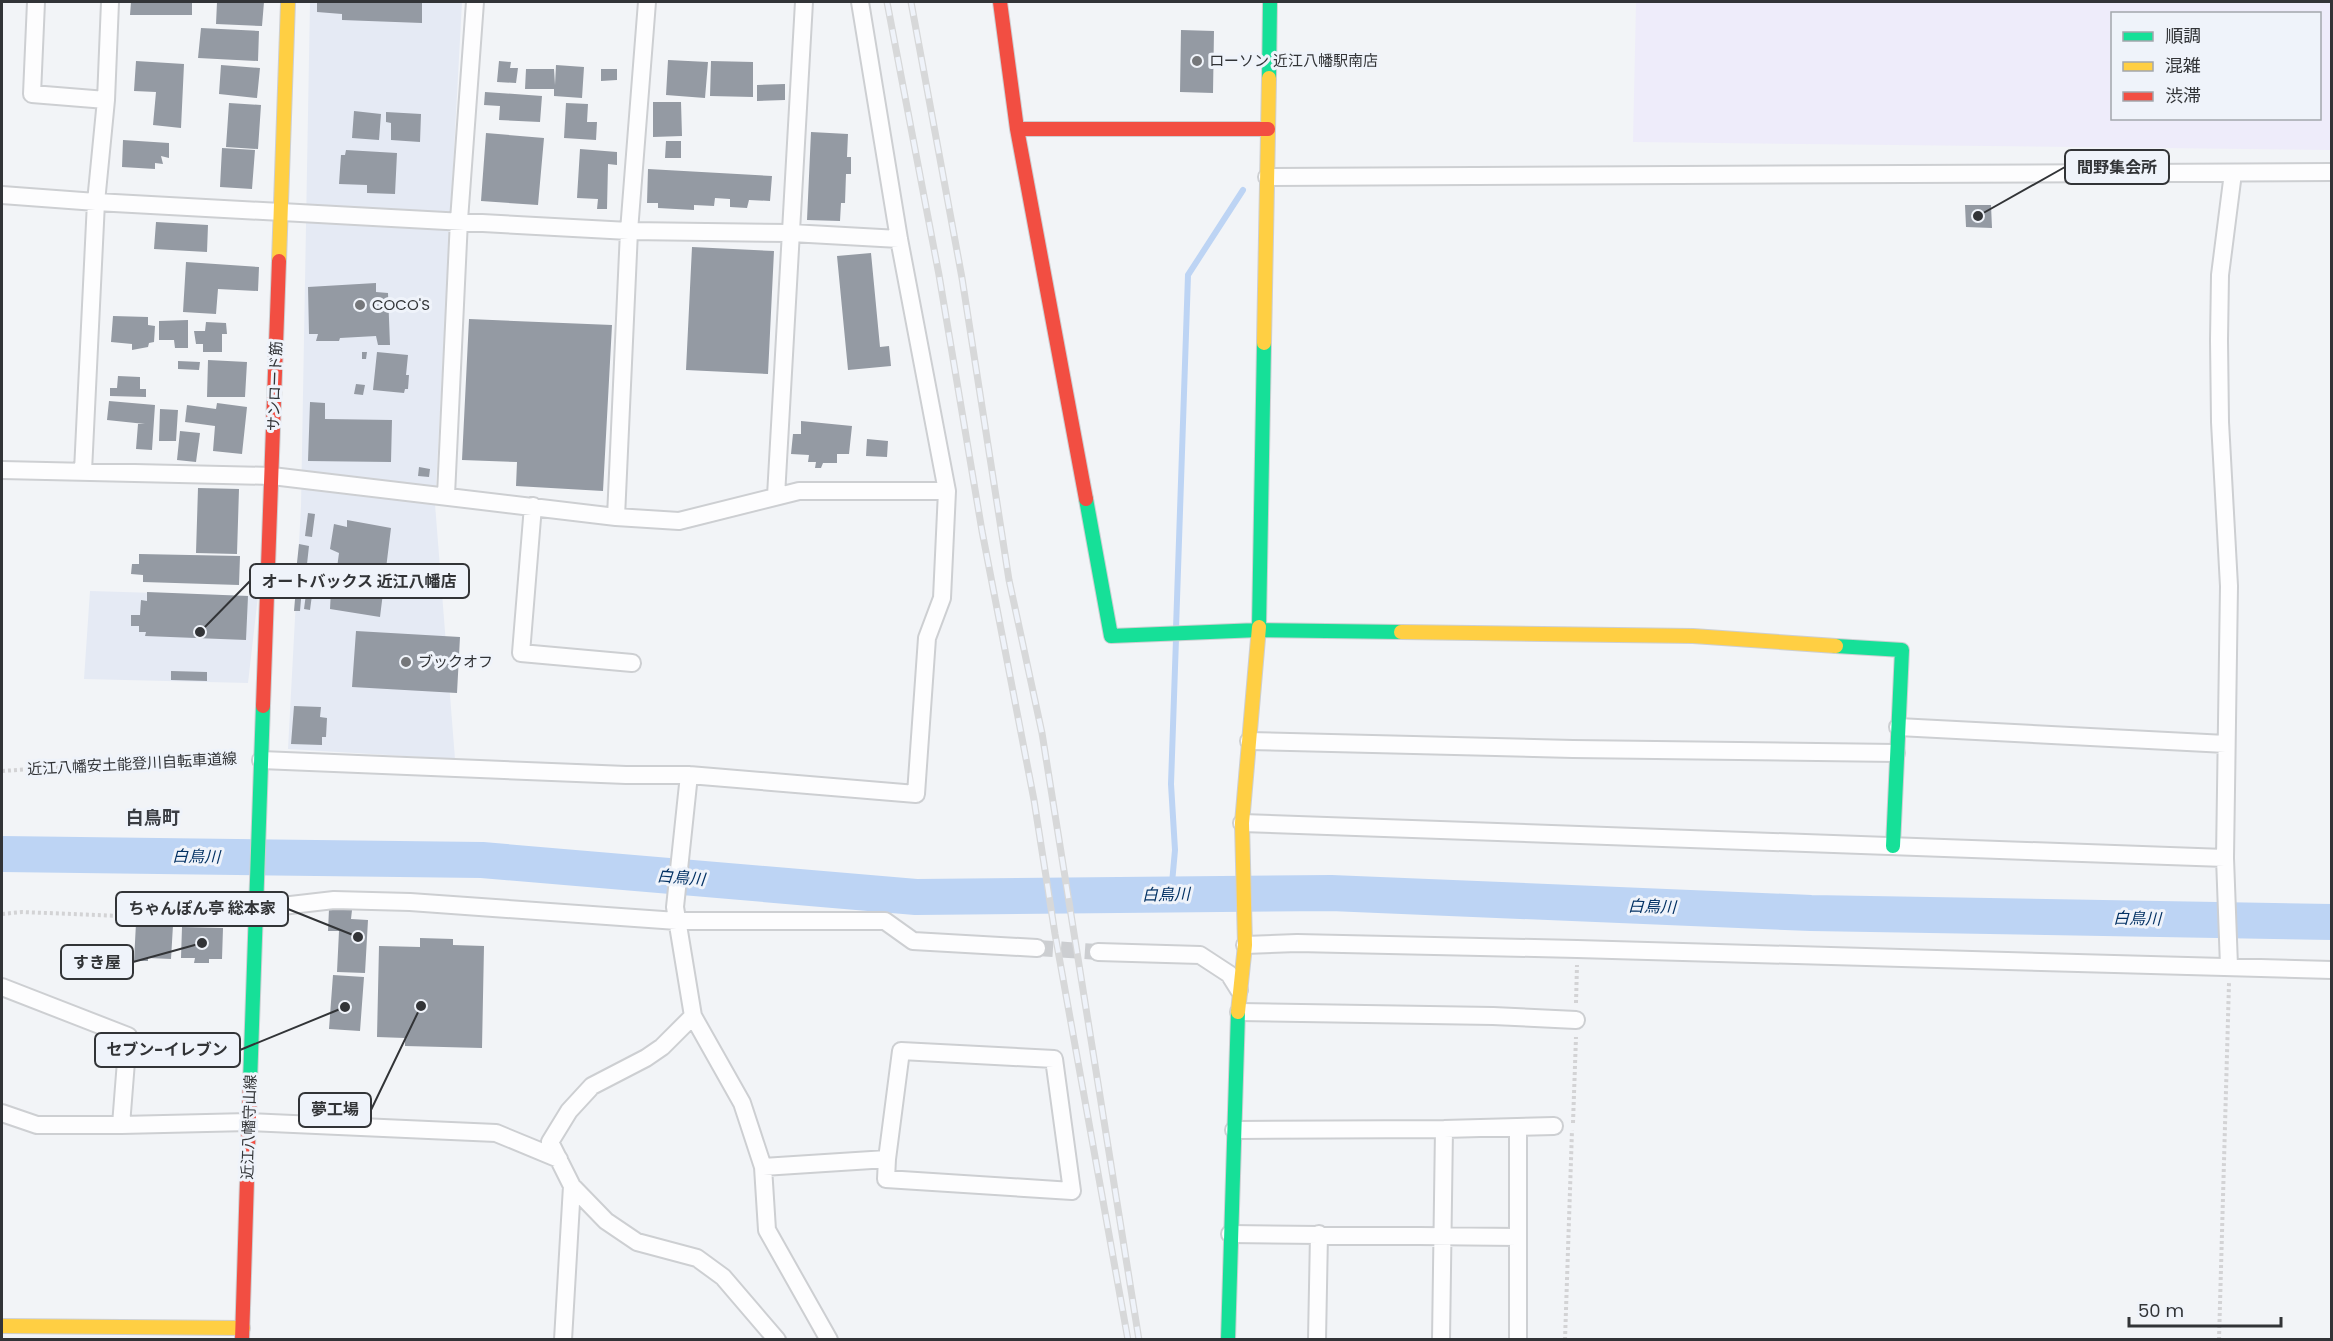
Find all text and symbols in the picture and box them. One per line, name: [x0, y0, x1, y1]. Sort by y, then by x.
legend: [2111, 12, 2321, 120]
text: 順調: [2165, 23, 2201, 48]
place label: ローソン 近江八幡駅南店: [1209, 50, 1378, 71]
text: 混雑: [2165, 53, 2201, 78]
marker: ローソン 近江八幡駅南店: [1190, 54, 1204, 68]
text: 渋滞: [2165, 83, 2201, 108]
callout: 間野集会所: [2065, 150, 2169, 184]
text: 間野集会所: [2077, 156, 2157, 179]
place label: COCO'S: [372, 294, 430, 315]
marker: COCO'S: [353, 298, 367, 312]
street label: サンロード筋: [262, 341, 287, 431]
callout: オートバックス 近江八幡店: [250, 564, 469, 598]
text: オートバックス 近江八幡店: [262, 570, 456, 593]
place label: ブックオフ: [418, 651, 493, 672]
marker: ブックオフ: [399, 655, 413, 669]
street label: 近江八幡安土能登川自転車道線: [27, 748, 237, 779]
district label: 白鳥町: [126, 805, 180, 830]
water label: 白鳥川: [172, 845, 222, 868]
water label: 白鳥川: [656, 864, 708, 891]
water label: 白鳥川: [1142, 883, 1192, 906]
callout: ちゃんぽん亭 総本家: [116, 892, 288, 926]
water label: 白鳥川: [1628, 894, 1678, 919]
text: ちゃんぽん亭 総本家: [128, 897, 276, 920]
water label: 白鳥川: [2113, 907, 2163, 930]
callout: すき屋: [61, 945, 133, 979]
text: すき屋: [73, 951, 121, 974]
callout: セブン-イレブン: [95, 1033, 240, 1067]
text: セブン-イレブン: [106, 1038, 228, 1061]
street label: 近江八幡守山線: [236, 1074, 261, 1180]
callout: 夢工場: [299, 1093, 371, 1127]
text: 夢工場: [311, 1098, 359, 1121]
scale bar: [2129, 1290, 2280, 1328]
text: 50 m: [2138, 1298, 2184, 1323]

